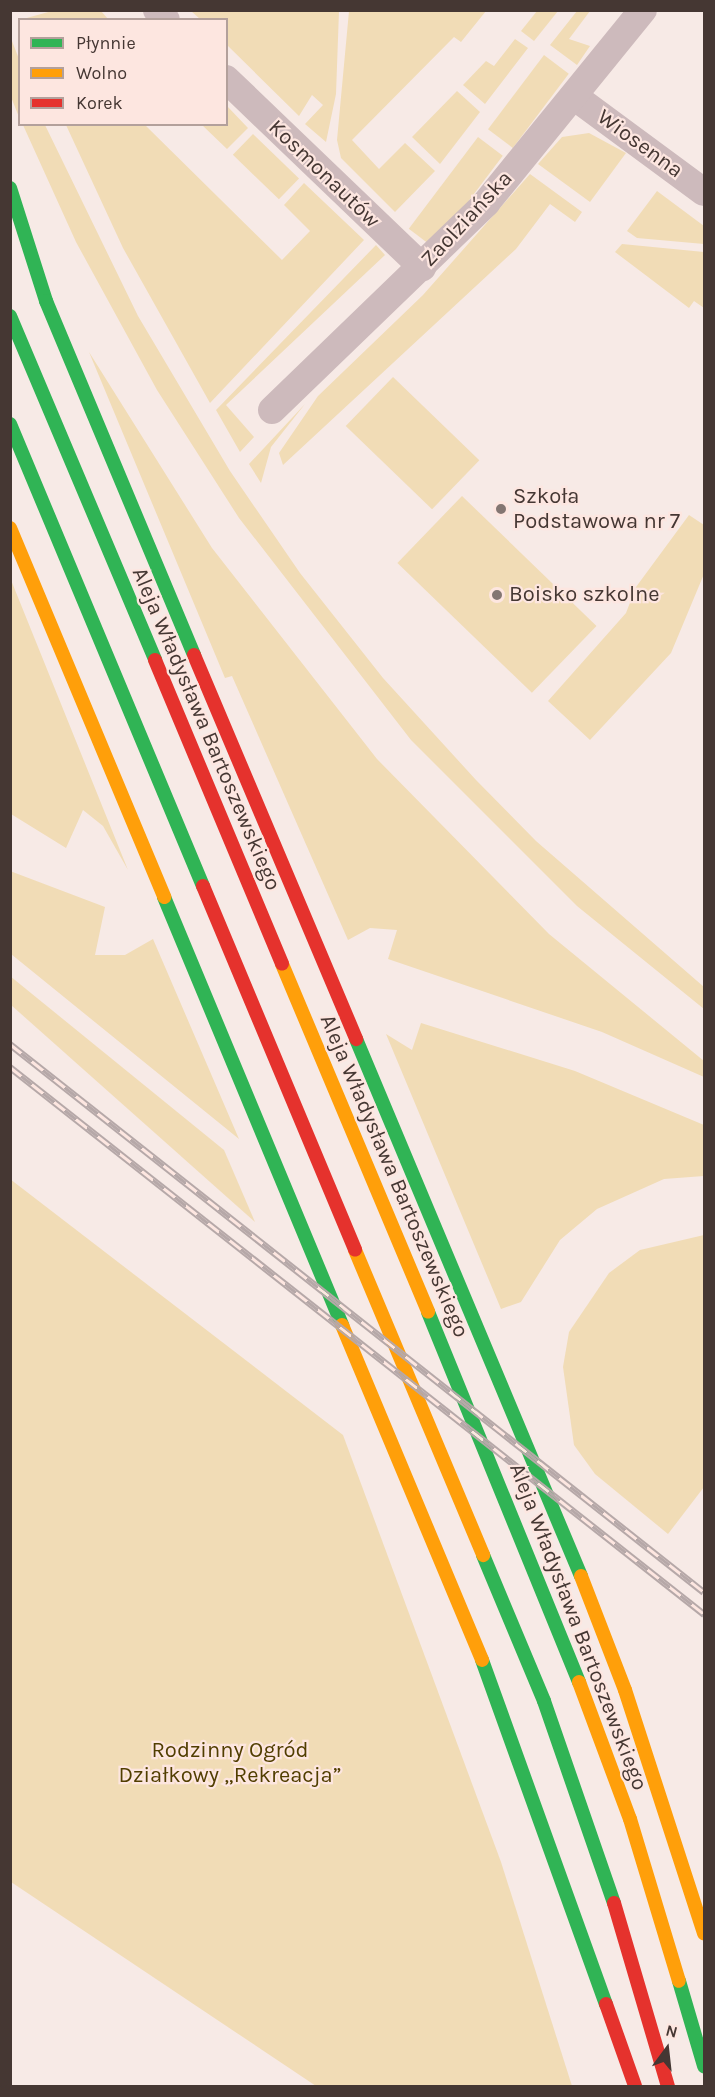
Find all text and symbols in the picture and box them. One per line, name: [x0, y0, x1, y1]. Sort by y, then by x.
legend: [18, 18, 228, 126]
text: Płynnie: [76, 32, 136, 54]
text: Wolno: [76, 62, 127, 84]
text: Korek: [76, 92, 123, 114]
street label: Wiosenna: [592, 104, 688, 184]
street label: Kosmonautów: [263, 114, 385, 234]
street label: Zaolziańska: [416, 165, 518, 273]
place label: Szkoła Podstawowa nr 7: [513, 483, 680, 534]
marker: Szkoła Podstawowa nr 7: [494, 502, 508, 516]
street label: Aleja Władysława Bartoszewskiego: [126, 564, 286, 894]
place label: Boisko szkolne: [509, 582, 660, 608]
marker: Boisko szkolne: [490, 588, 504, 602]
street label: Aleja Władysława Bartoszewskiego: [314, 1011, 474, 1341]
street label: Aleja Władysława Bartoszewskiego: [503, 1460, 653, 1794]
park label: Rodzinny Ogród Działkowy „Rekreacja”: [119, 1737, 341, 1789]
north arrow: [637, 2019, 697, 2079]
text: N: [664, 2020, 680, 2042]

